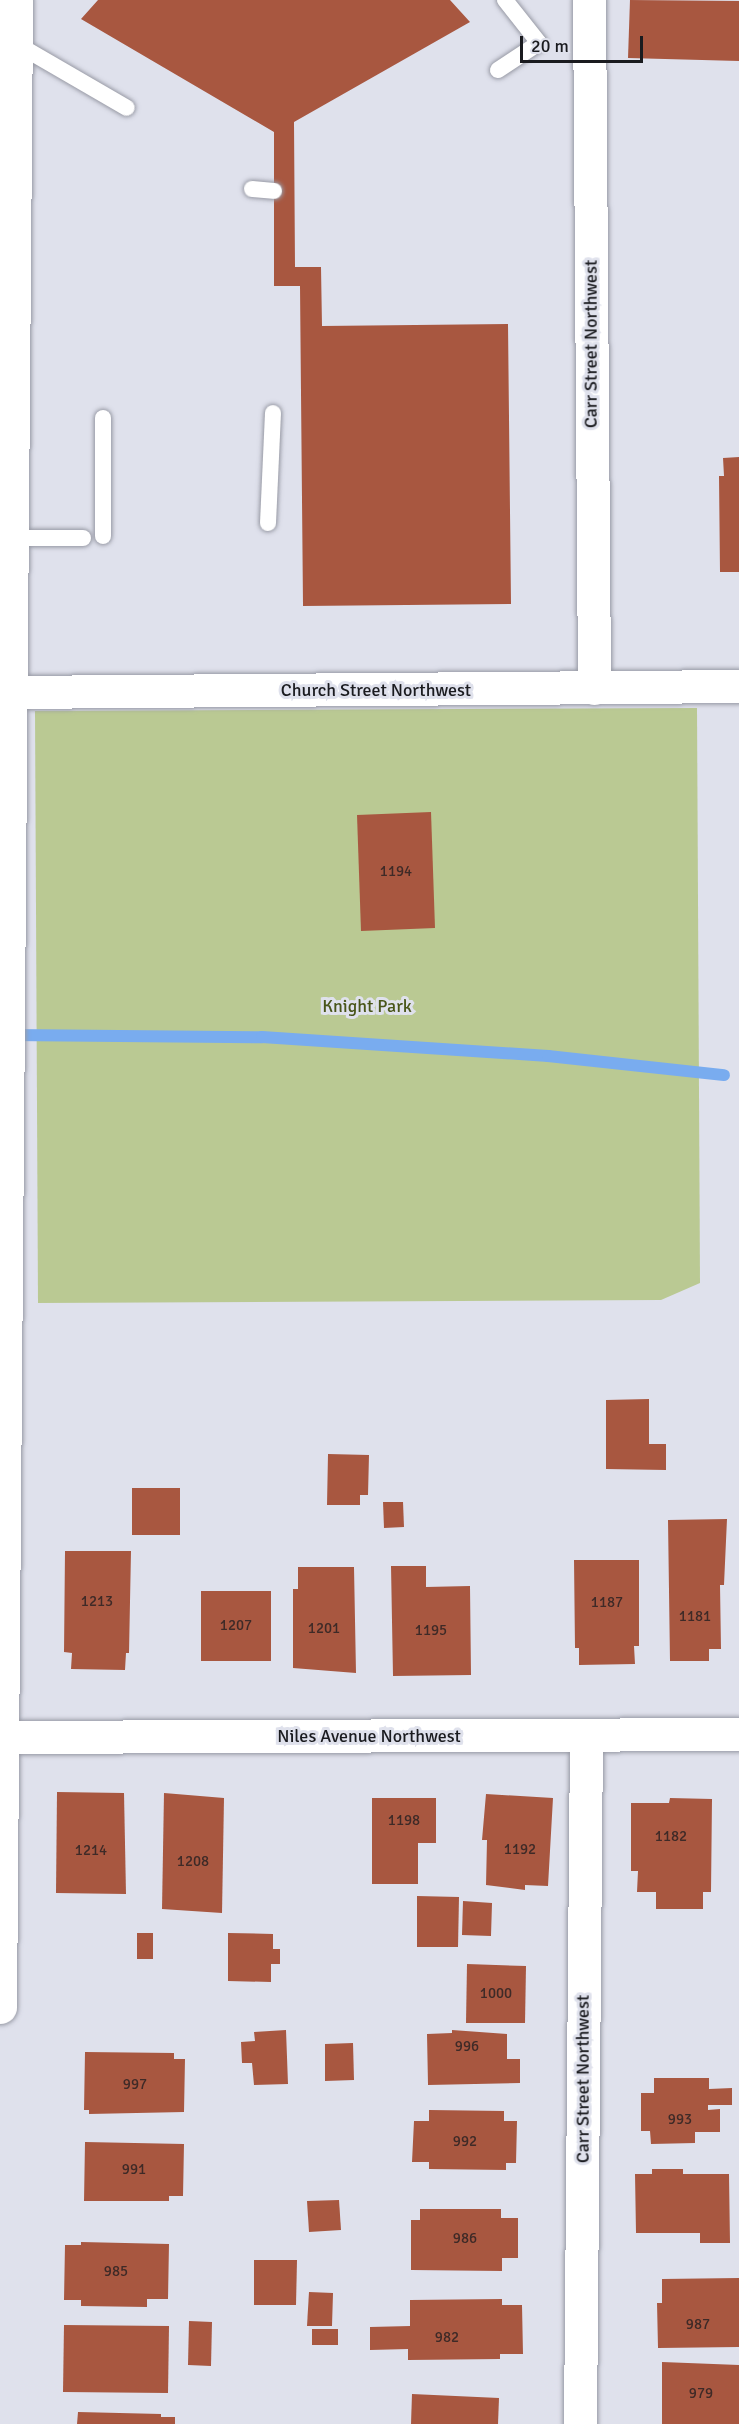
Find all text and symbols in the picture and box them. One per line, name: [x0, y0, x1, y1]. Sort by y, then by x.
scale bar: [523, 24, 646, 62]
text: 20 m: [531, 35, 569, 57]
street label: Carr Street Northwest: [580, 260, 602, 428]
street label: Church Street Northwest: [281, 679, 471, 701]
house number: 1194: [380, 863, 412, 881]
park label: Knight Park: [322, 995, 412, 1017]
house number: 1213: [81, 1593, 113, 1611]
house number: 1187: [591, 1594, 623, 1612]
house number: 1181: [679, 1608, 711, 1626]
house number: 1207: [220, 1617, 252, 1635]
house number: 1201: [308, 1620, 340, 1638]
house number: 1195: [415, 1622, 447, 1640]
street label: Niles Avenue Northwest: [277, 1725, 461, 1747]
house number: 1198: [388, 1812, 420, 1830]
house number: 1182: [655, 1828, 687, 1846]
house number: 1192: [504, 1841, 536, 1859]
house number: 1214: [75, 1842, 107, 1860]
house number: 1208: [177, 1853, 209, 1871]
house number: 1000: [480, 1985, 512, 2003]
street label: Carr Street Northwest: [572, 1995, 594, 2163]
house number: 996: [455, 2038, 479, 2056]
house number: 997: [123, 2076, 147, 2094]
house number: 993: [668, 2111, 692, 2129]
house number: 992: [453, 2133, 477, 2151]
house number: 991: [122, 2161, 146, 2179]
house number: 986: [453, 2230, 477, 2248]
house number: 985: [104, 2263, 128, 2281]
house number: 987: [686, 2316, 710, 2334]
house number: 982: [435, 2329, 459, 2347]
house number: 979: [689, 2385, 713, 2403]

